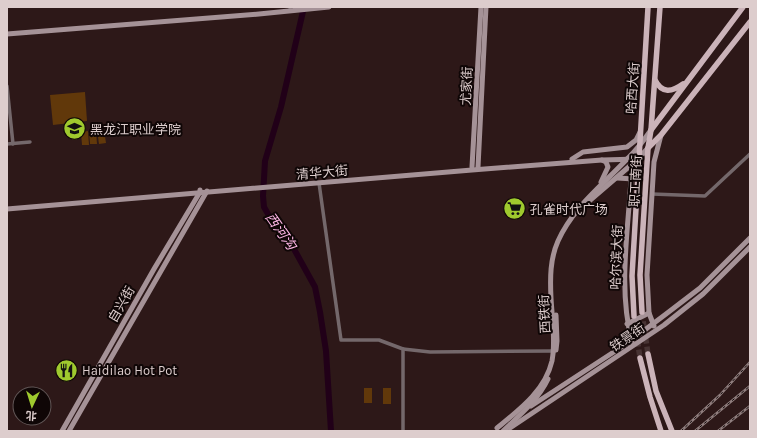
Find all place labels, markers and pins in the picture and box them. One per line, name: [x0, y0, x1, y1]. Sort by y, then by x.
school or university icon: 黑龙江职业学院: [61, 116, 87, 142]
place label: 黑龙江职业学院: [90, 122, 181, 137]
supermarket icon: 孔雀时代广场: [502, 196, 528, 222]
place label: 孔雀时代广场: [530, 202, 608, 217]
restaurant icon: Haidilao Hot Pot: [54, 357, 80, 383]
place label: Haidilao Hot Pot: [82, 363, 177, 378]

